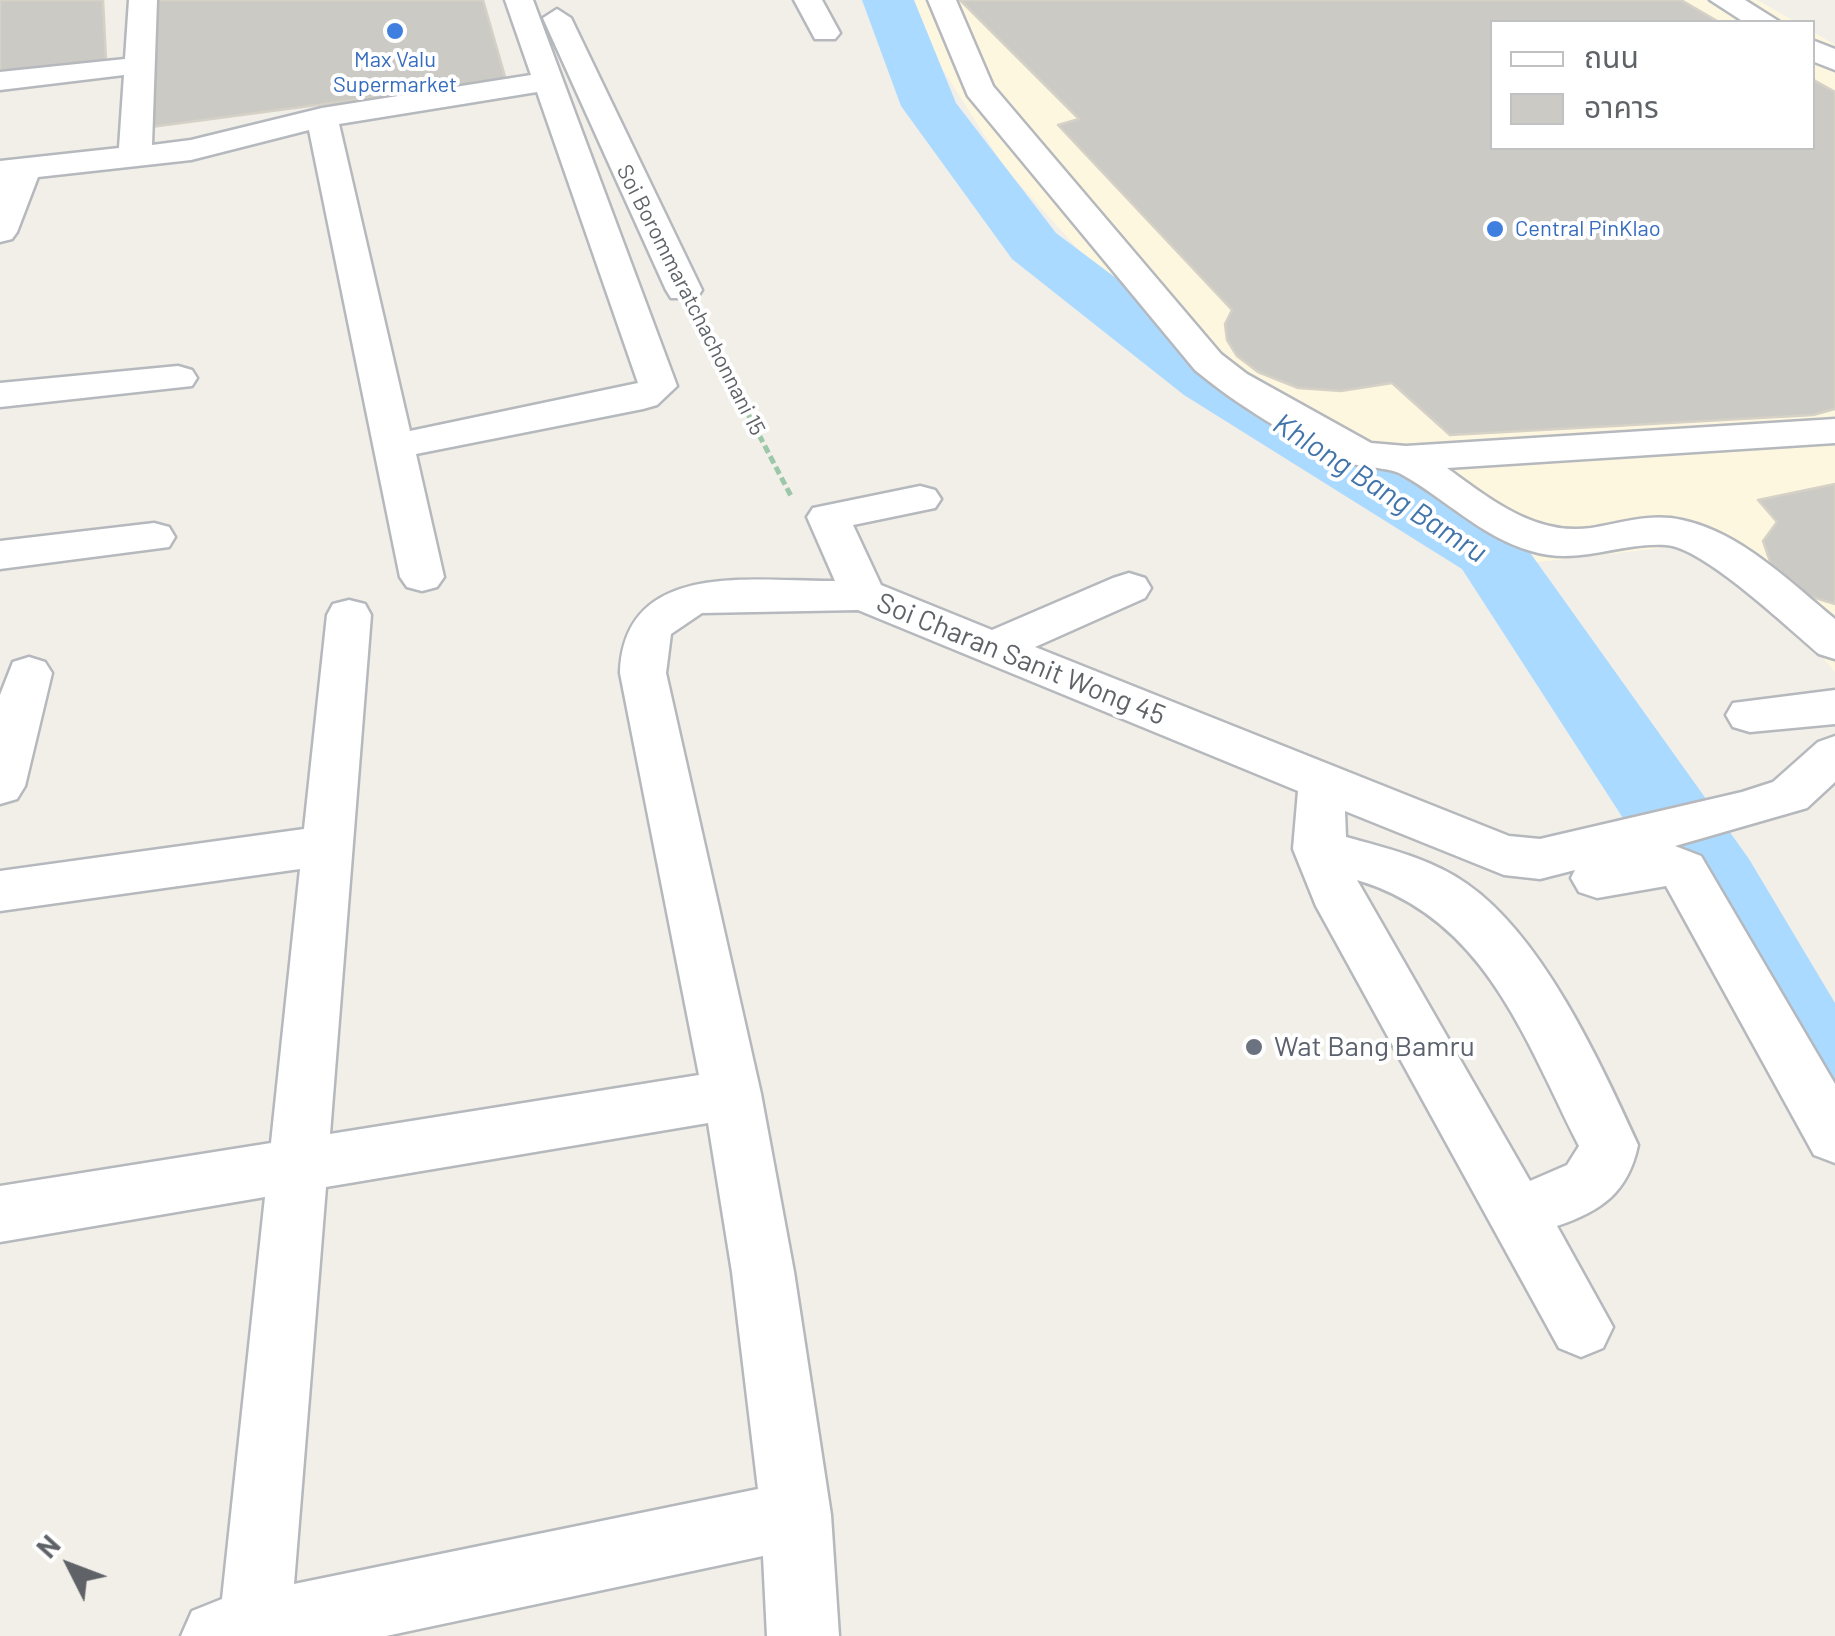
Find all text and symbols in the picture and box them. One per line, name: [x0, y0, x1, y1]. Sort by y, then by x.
marker: Max Valu Supermarket: [384, 20, 406, 42]
legend: [1490, 20, 1815, 150]
text: ถนน: [1584, 38, 1639, 74]
place label: Max Valu Supermarket: [333, 47, 457, 98]
text: อาคาร: [1584, 88, 1659, 124]
street label: Soi Borommaratchachonnani 15: [611, 160, 771, 440]
place label: Central PinKlao: [1515, 216, 1661, 242]
marker: Central PinKlao: [1484, 218, 1506, 240]
water label: Khlong Bang Bamru: [1266, 405, 1494, 571]
street label: Soi Charan Sanit Wong 45: [872, 586, 1170, 732]
place label: Wat Bang Bamru: [1274, 1030, 1475, 1064]
marker: Wat Bang Bamru: [1243, 1036, 1265, 1058]
north arrow: [20, 1516, 120, 1616]
text: N: [29, 1528, 67, 1564]

